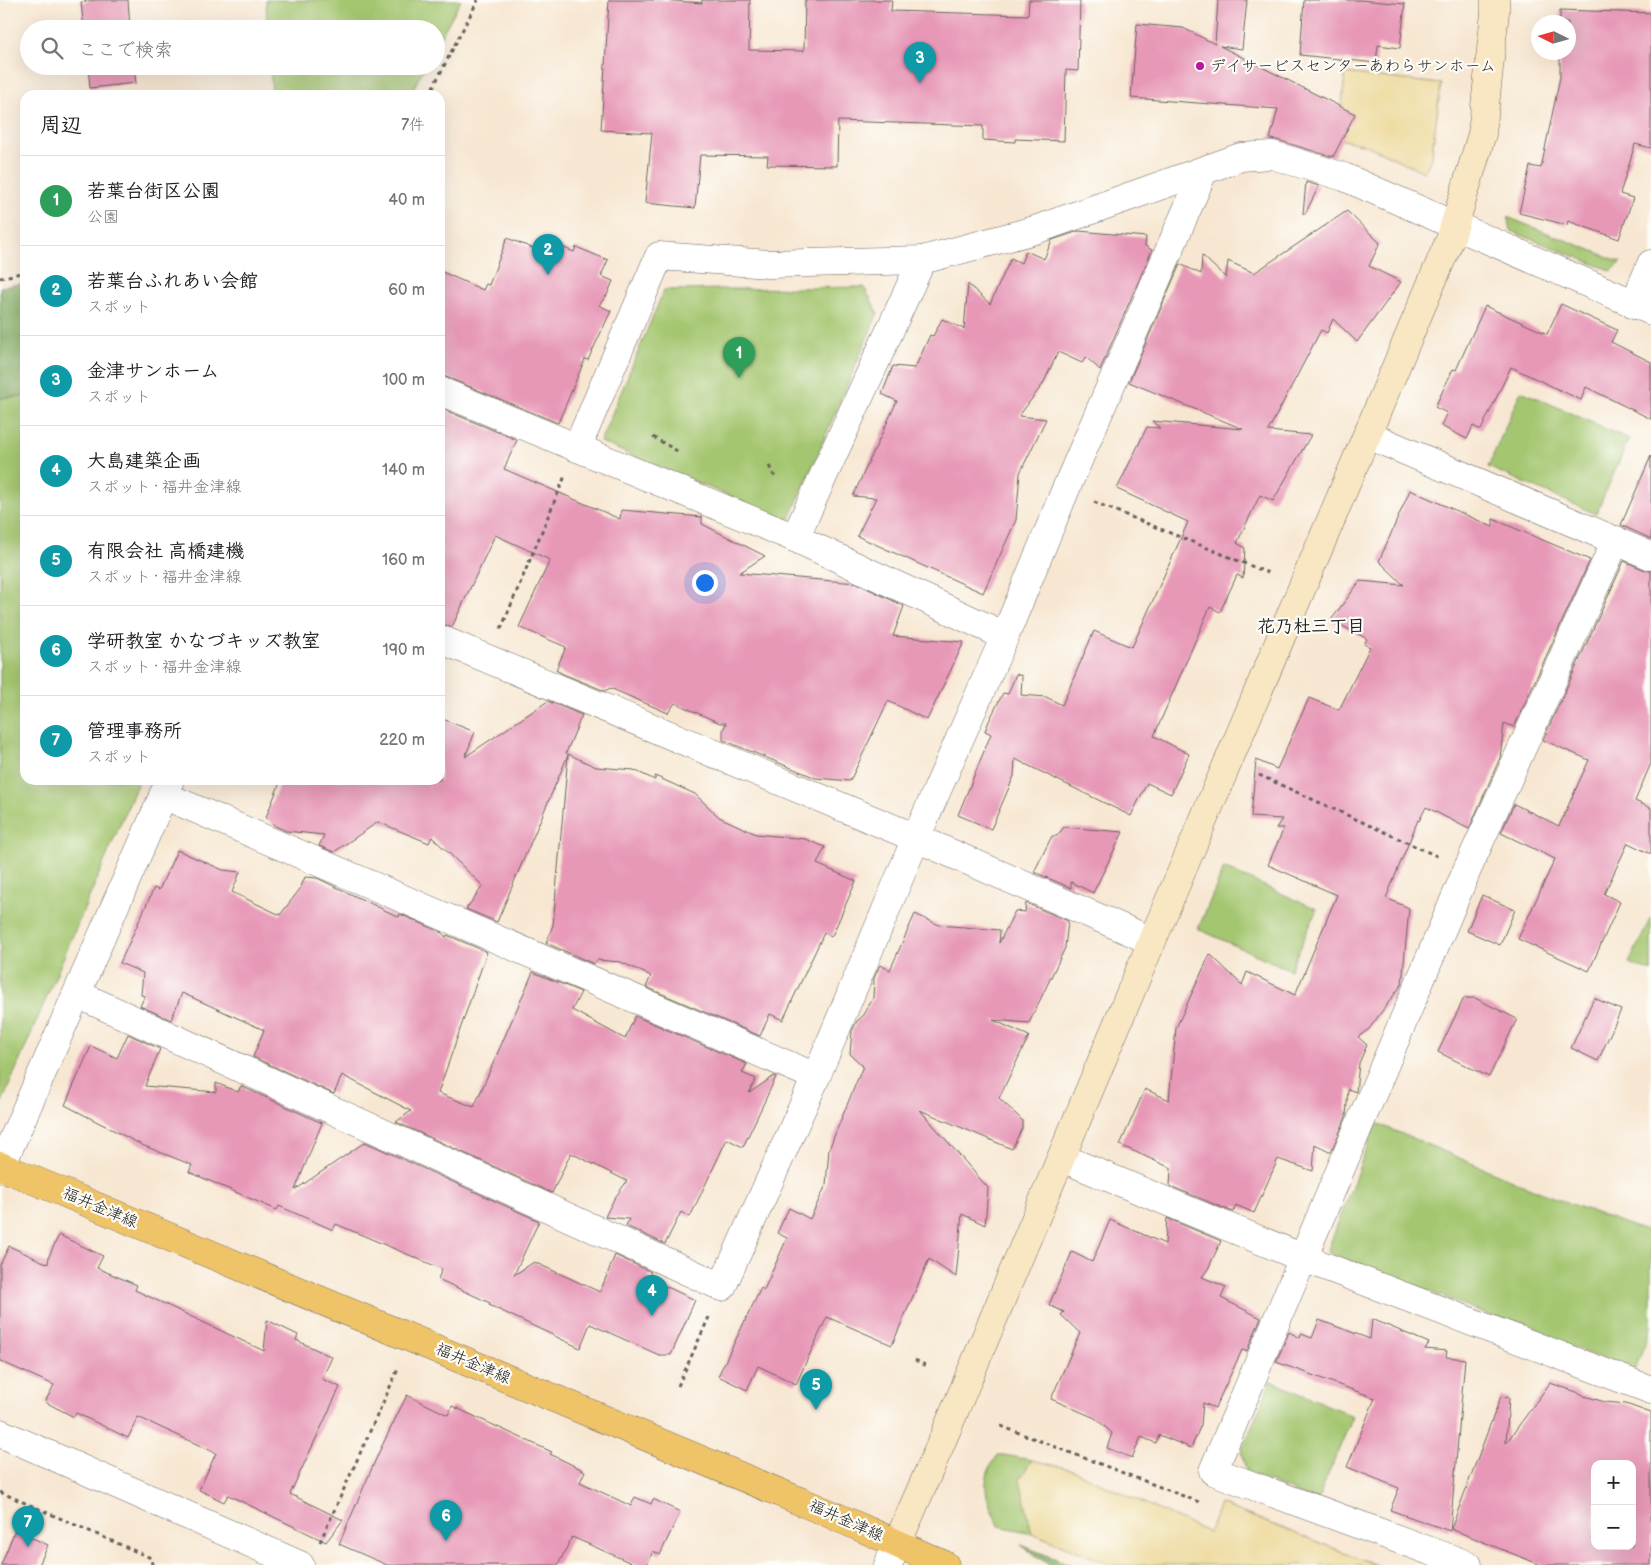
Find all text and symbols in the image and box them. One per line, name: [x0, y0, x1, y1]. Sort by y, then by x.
north arrow: [1531, 15, 1576, 60]
search box: [20, 20, 445, 75]
icon: search: [38, 34, 66, 62]
text: ここで検索: [78, 39, 173, 62]
pin: 3: [904, 42, 936, 83]
place label: デイサービスセンターあわらサンホーム: [1210, 57, 1496, 76]
marker: デイサービスセンターあわらサンホーム: [1194, 60, 1206, 72]
text: 周辺: [40, 113, 82, 138]
text: 7件: [401, 116, 425, 135]
text: 若葉台街区公園: [87, 180, 220, 203]
text: 1: [53, 191, 59, 210]
text: 40 m: [388, 191, 425, 210]
text: 公園: [87, 208, 119, 227]
pin: 2: [532, 234, 564, 275]
text: 若葉台ふれあい会館: [87, 270, 258, 293]
text: 2: [51, 281, 61, 300]
text: 60 m: [388, 281, 425, 300]
text: スポット: [87, 298, 151, 317]
pin: 1: [723, 337, 755, 378]
text: 金津サンホーム: [87, 360, 219, 383]
text: 3: [51, 371, 61, 390]
text: 100 m: [382, 371, 425, 390]
text: スポット: [87, 388, 151, 407]
text: 大島建築企画: [87, 450, 201, 473]
text: 4: [51, 461, 61, 480]
text: 140 m: [382, 461, 425, 480]
text: スポット · 福井金津線: [87, 478, 241, 497]
text: 有限会社 高橋建機: [87, 540, 244, 563]
text: 5: [51, 551, 61, 570]
text: 160 m: [382, 551, 425, 570]
text: スポット · 福井金津線: [87, 568, 241, 587]
your location: [692, 570, 718, 596]
district label: 花乃杜三丁目: [1257, 616, 1365, 637]
text: 学研教室 かなづキッズ教室: [87, 630, 320, 653]
text: 6: [51, 641, 61, 660]
text: 190 m: [383, 641, 425, 660]
text: スポット · 福井金津線: [87, 658, 241, 677]
text: 管理事務所: [87, 720, 182, 743]
text: 7: [52, 731, 60, 750]
text: 220 m: [379, 731, 425, 750]
text: スポット: [87, 748, 151, 767]
street label: 福井金津線: [59, 1184, 141, 1232]
pin: 4: [636, 1275, 668, 1316]
street label: 福井金津線: [432, 1340, 514, 1388]
pin: 5: [800, 1369, 832, 1410]
map controls: [1591, 1460, 1636, 1550]
button: +: [1591, 1460, 1636, 1505]
street label: 福井金津線: [806, 1496, 886, 1546]
pin: 6: [430, 1500, 462, 1541]
button: −: [1591, 1505, 1636, 1550]
pin: 7: [12, 1506, 44, 1547]

